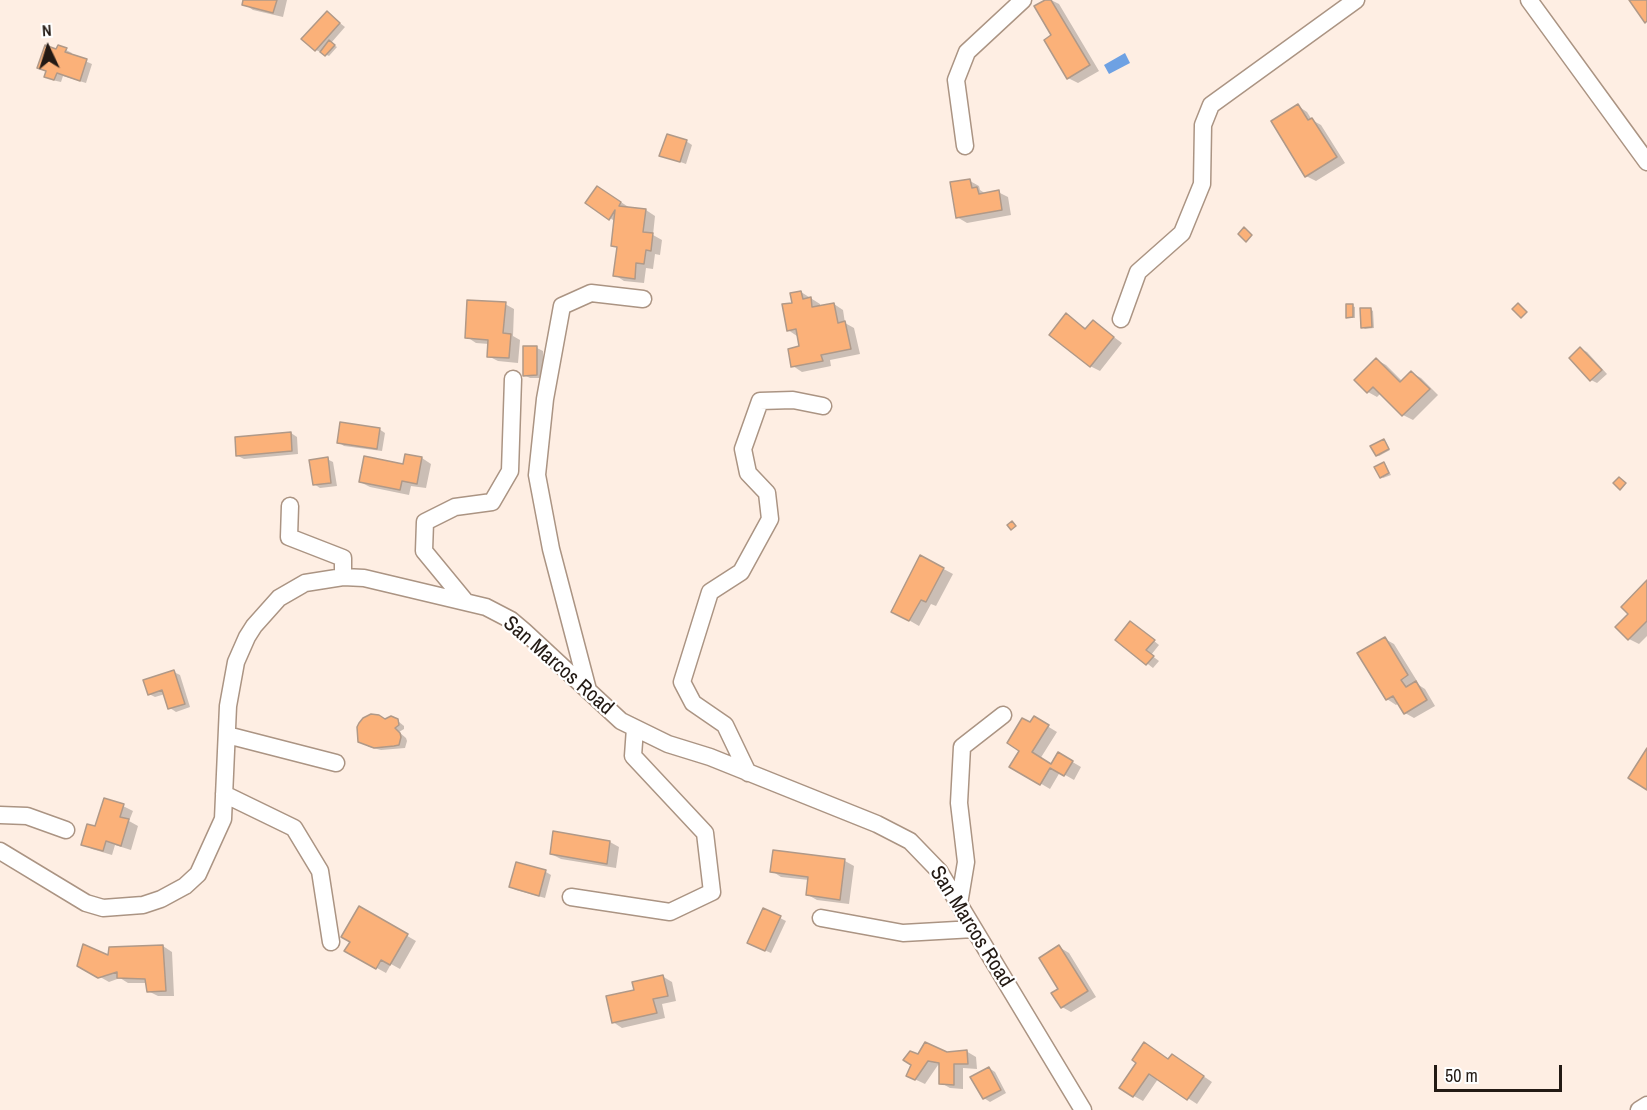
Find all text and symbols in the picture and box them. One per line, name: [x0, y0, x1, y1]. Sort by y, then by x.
north arrow: [18, 18, 78, 78]
text: N: [41, 19, 52, 41]
street label: San Marcos Road: [498, 611, 618, 721]
street label: San Marcos Road: [924, 862, 1018, 992]
scale bar: [1437, 1053, 1564, 1091]
text: 50 m: [1445, 1063, 1478, 1088]

